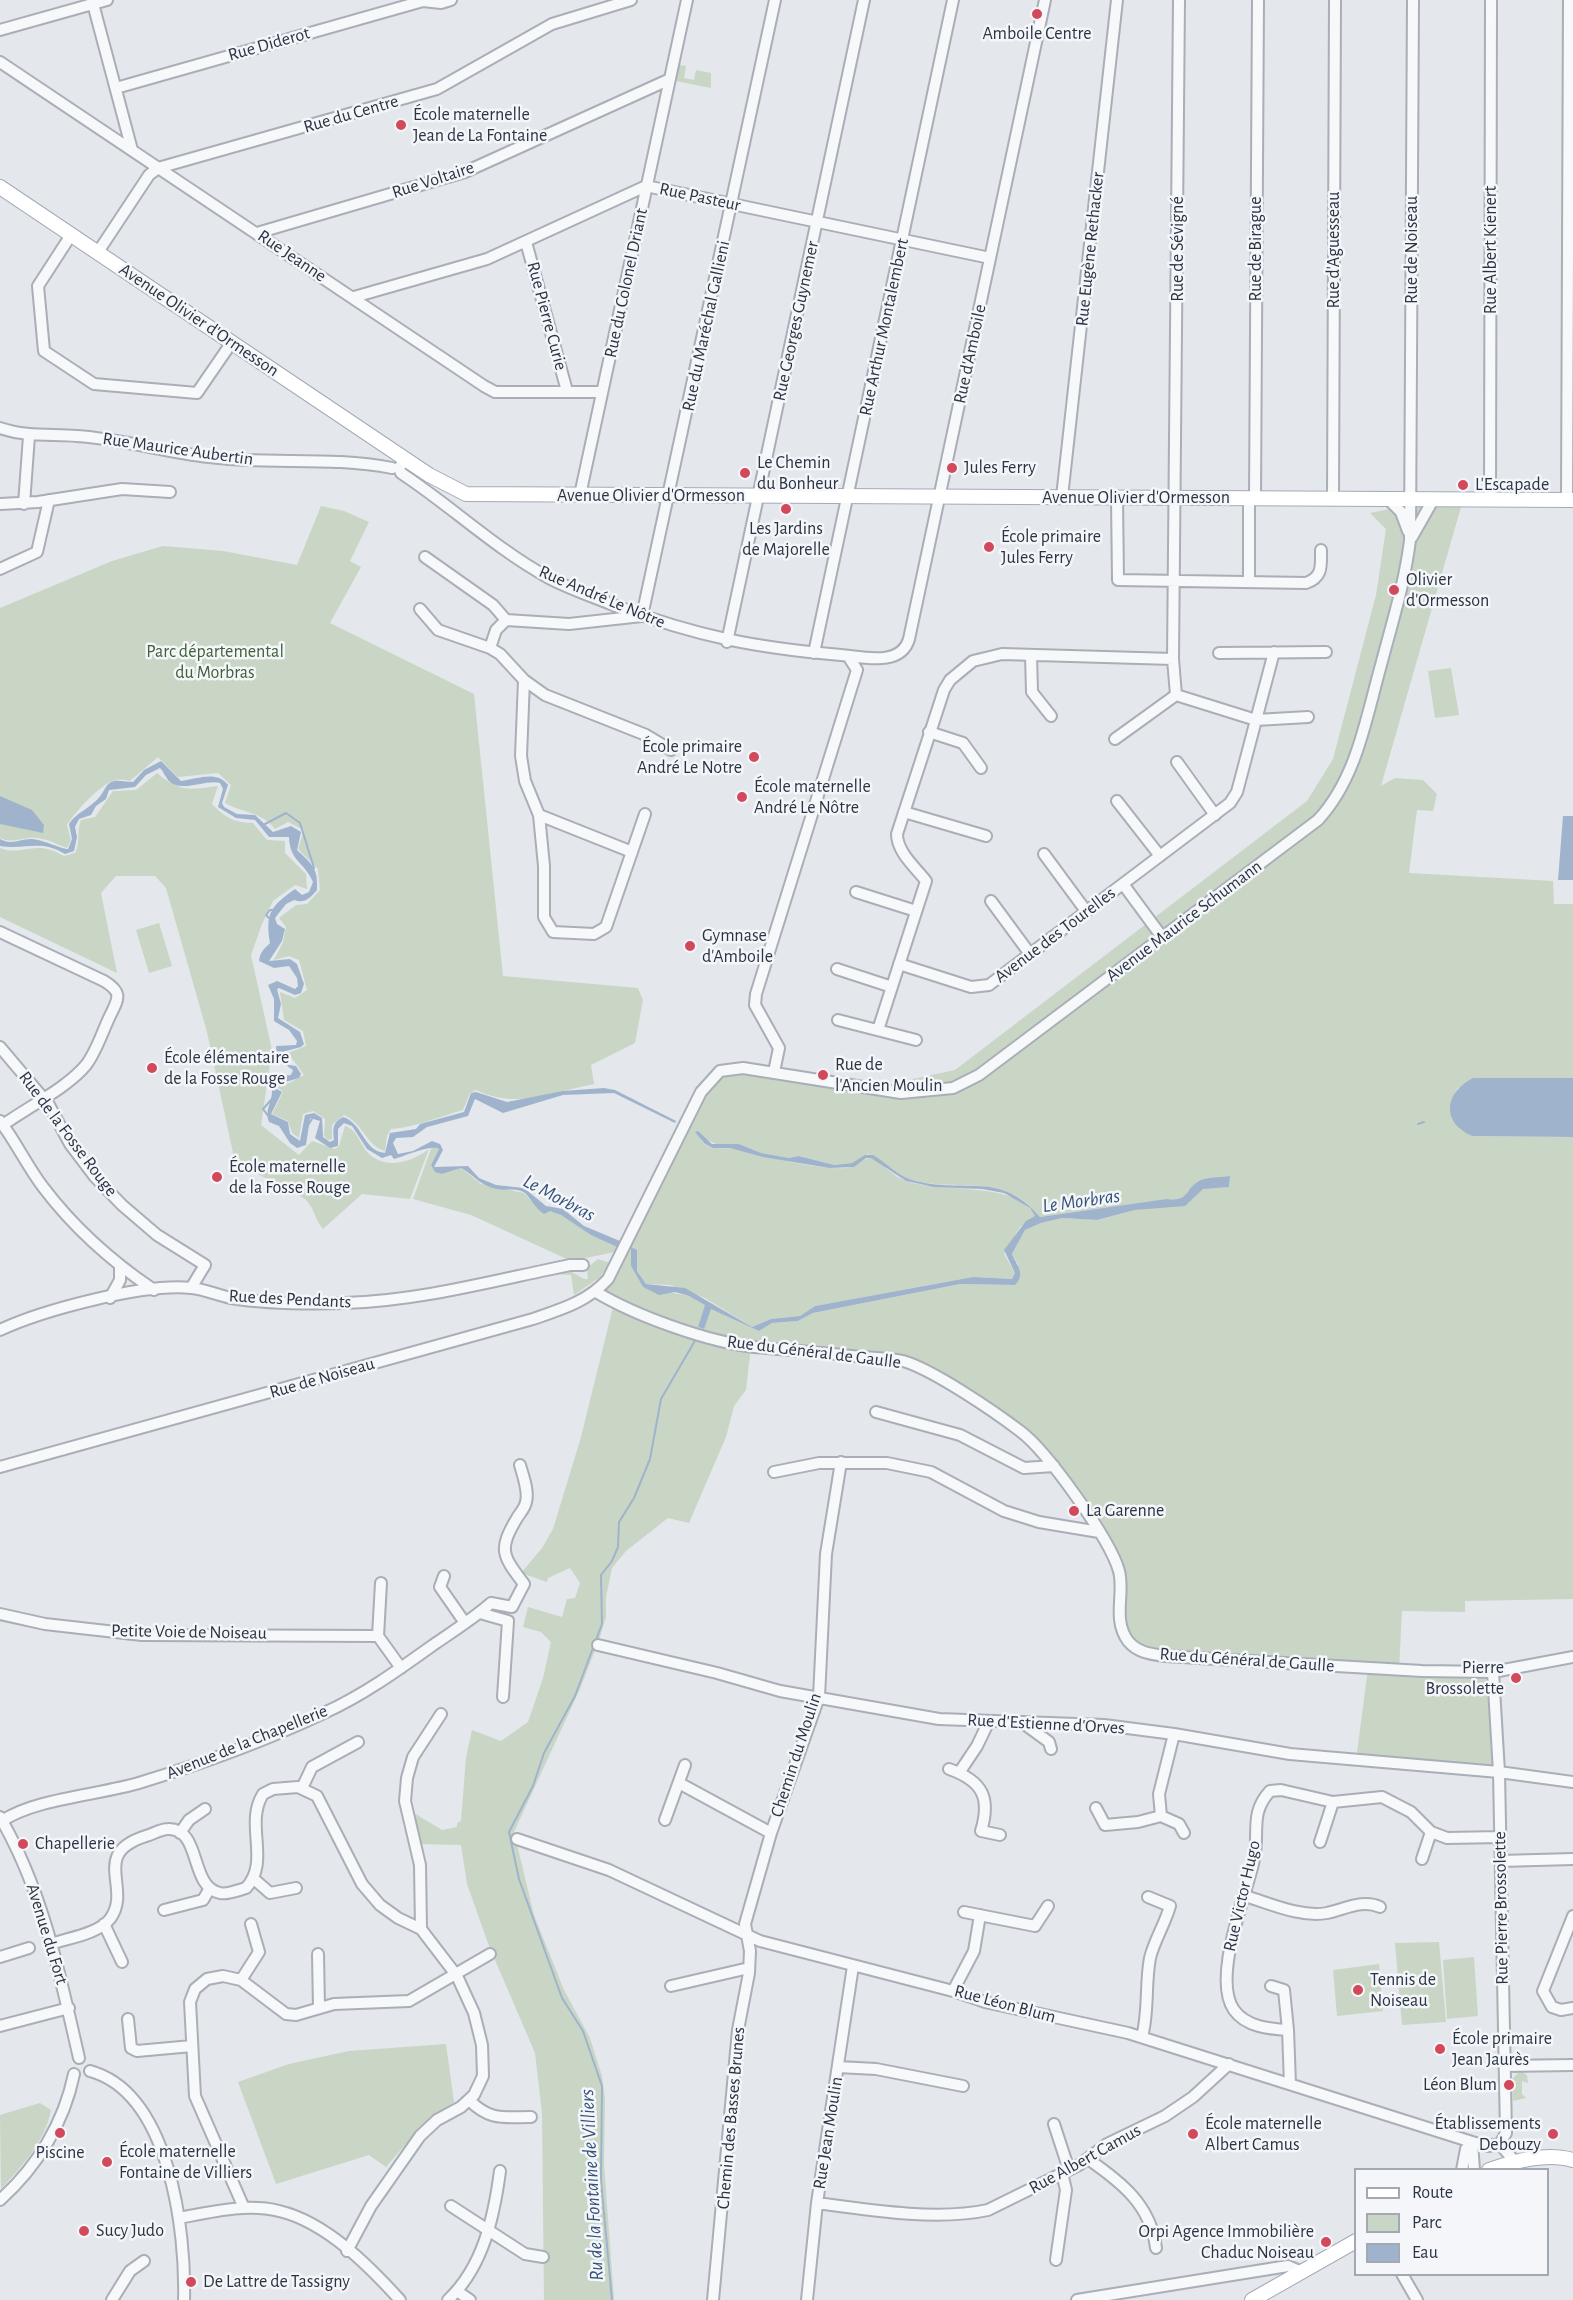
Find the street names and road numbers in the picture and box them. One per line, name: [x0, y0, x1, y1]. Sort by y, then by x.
street label: Rue Diderot: [226, 22, 312, 66]
street label: Rue du Centre: [301, 90, 401, 138]
street label: Rue Voltaire: [389, 157, 477, 203]
street label: Rue Eugène Rethacker: [1071, 171, 1109, 327]
street label: Rue Pasteur: [657, 178, 743, 216]
street label: Rue Albert Kienert: [1480, 186, 1502, 314]
street label: Rue d'Aguesseau: [1323, 191, 1345, 309]
street label: Rue de Sévigné: [1167, 196, 1189, 302]
street label: Rue de Noiseau: [1401, 196, 1423, 304]
street label: Rue de Birague: [1245, 197, 1267, 301]
street label: Rue du Colonel Driant: [600, 206, 652, 360]
street label: Rue Jeanne: [253, 225, 331, 287]
street label: Rue Arthur Montalembert: [855, 236, 913, 418]
street label: Rue du Maréchal Gallieni: [677, 239, 735, 413]
street label: Rue Georges Guynemer: [768, 239, 824, 403]
street label: Avenue Olivier d'Ormesson: [115, 258, 283, 382]
street label: Rue Pierre Curie: [522, 259, 572, 373]
street label: Rue d'Amboile: [949, 302, 991, 406]
street label: Rue Maurice Aubertin: [101, 428, 255, 470]
street label: Avenue Olivier d'Ormesson: [557, 485, 745, 507]
street label: Avenue Olivier d'Ormesson: [1042, 487, 1230, 509]
street label: Rue André Le Nôtre: [536, 561, 668, 633]
street label: Avenue Maurice Schumann: [1102, 855, 1266, 987]
street label: Avenue des Tourelles: [990, 882, 1120, 988]
street label: Rue de la Fosse Rouge: [14, 1067, 122, 1201]
street label: Rue des Pendants: [228, 1285, 352, 1313]
street label: Rue du Général de Gaulle: [726, 1331, 902, 1373]
street label: Rue de Noiseau: [267, 1353, 377, 1403]
street label: Petite Voie de Noiseau: [111, 1620, 267, 1644]
street label: Rue du Général de Gaulle: [1159, 1643, 1335, 1677]
street label: Chemin du Moulin: [766, 1690, 826, 1820]
street label: Avenue de la Chapellerie: [163, 1700, 331, 1784]
street label: Rue d'Estienne d'Orves: [967, 1709, 1125, 1739]
street label: Rue Pierre Brossolette: [1489, 1831, 1513, 1985]
street label: Rue Victor Hugo: [1219, 1838, 1265, 1954]
street label: Avenue du Fort: [21, 1881, 73, 1987]
street label: Rue Léon Blum: [952, 1980, 1058, 2028]
street label: Chemin des Basses Brunes: [712, 2026, 750, 2210]
street label: Rue Jean Moulin: [808, 2075, 848, 2191]
street label: Rue Albert Camus: [1025, 2119, 1145, 2199]

